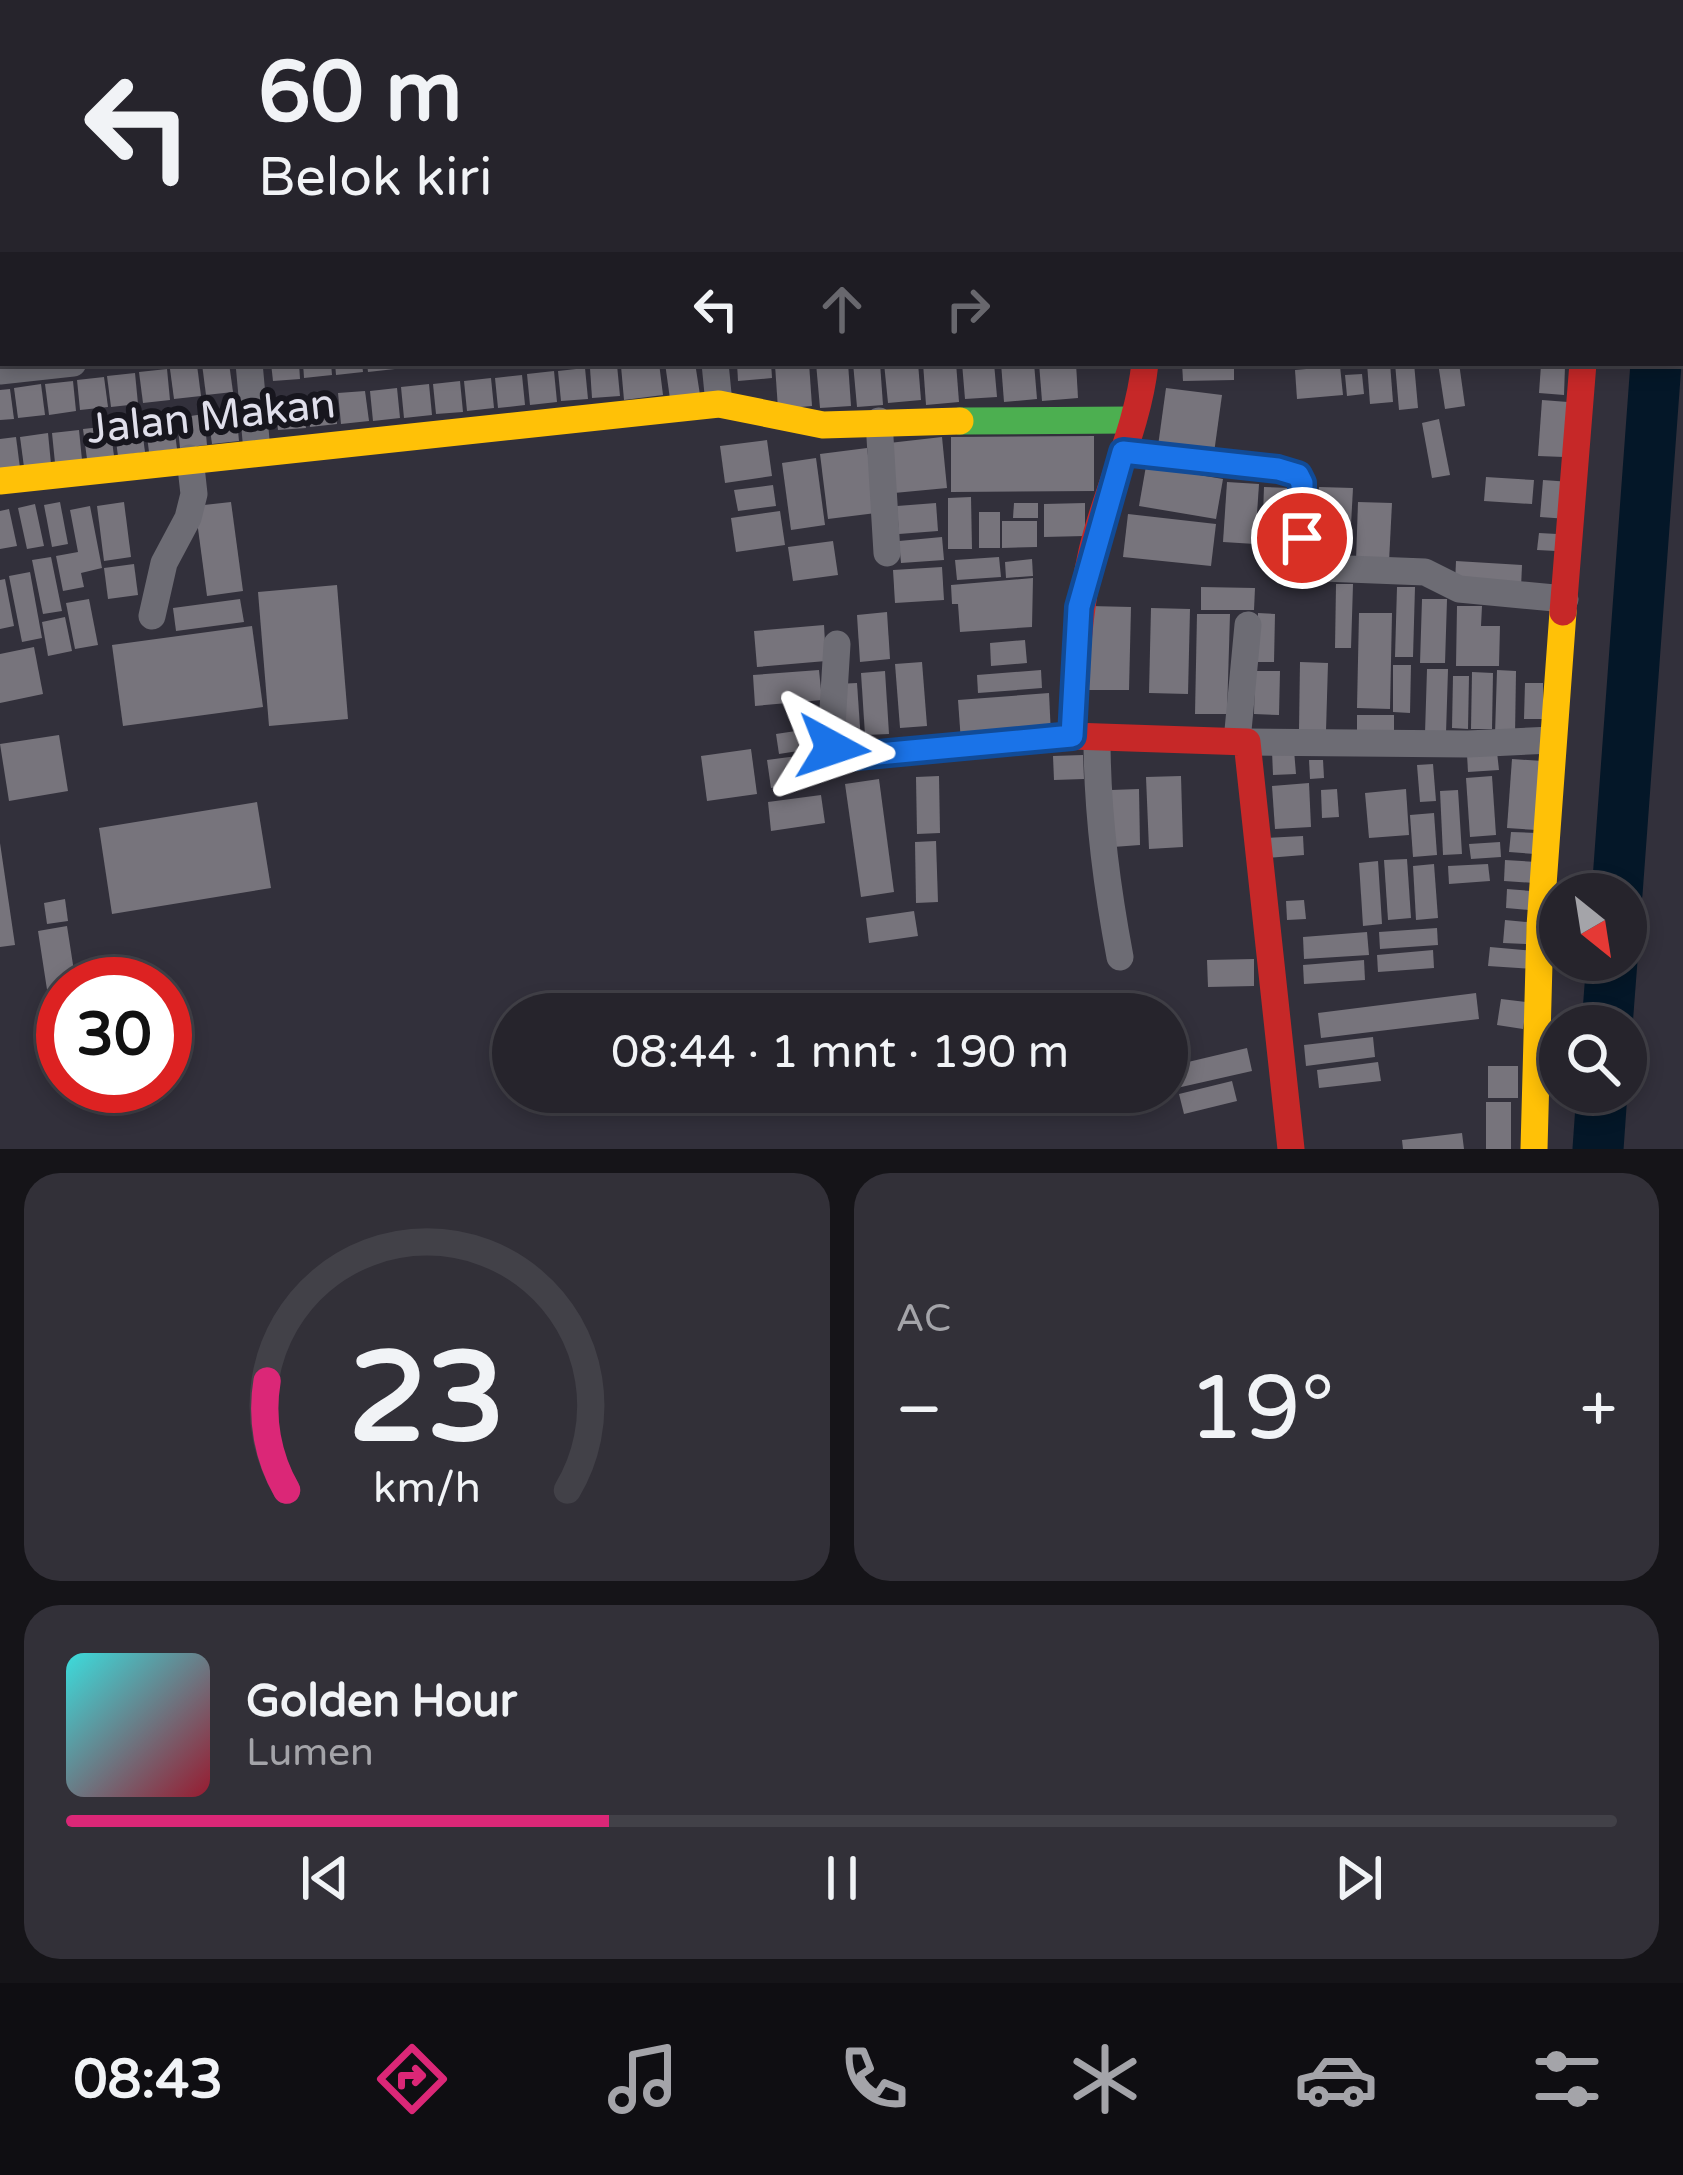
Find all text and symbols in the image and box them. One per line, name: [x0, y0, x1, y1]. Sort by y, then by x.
text: 60 m: [258, 43, 462, 144]
icon: left: [60, 48, 216, 204]
text: Belok kiri: [258, 145, 492, 210]
icon: left: [683, 276, 749, 342]
icon: ahead: [809, 276, 875, 342]
icon: right: [935, 276, 1001, 342]
street label: Jalan Makan: [84, 378, 338, 455]
pin: [1251, 487, 1353, 589]
icon: arrive: [1269, 505, 1335, 571]
position arrow: [770, 685, 896, 811]
north arrow: [1539, 873, 1647, 981]
map controls: [1539, 873, 1647, 1113]
speed limit sign: 30: [36, 957, 192, 1113]
button: search: [1539, 1005, 1647, 1113]
text: 08:44 · 1 mnt · 190 m: [611, 1026, 1069, 1080]
text: AC: [896, 1295, 951, 1342]
text: 23: [348, 1324, 505, 1475]
text: 19°: [1188, 1355, 1335, 1464]
text: −: [896, 1370, 943, 1450]
text: +: [1580, 1370, 1617, 1450]
text: km/h: [373, 1463, 481, 1514]
text: Golden Hour: [246, 1675, 517, 1729]
text: Lumen: [246, 1729, 374, 1776]
icon: previous: [292, 1845, 358, 1911]
icon: pause: [809, 1845, 875, 1911]
icon: next: [1326, 1845, 1392, 1911]
icon: directions: [370, 2037, 454, 2121]
icon: music: [601, 2037, 685, 2121]
icon: phone: [832, 2037, 916, 2121]
icon: climate: [1063, 2037, 1147, 2121]
icon: car: [1294, 2037, 1378, 2121]
icon: filters: [1525, 2037, 1609, 2121]
text: 08:43: [74, 2047, 223, 2112]

